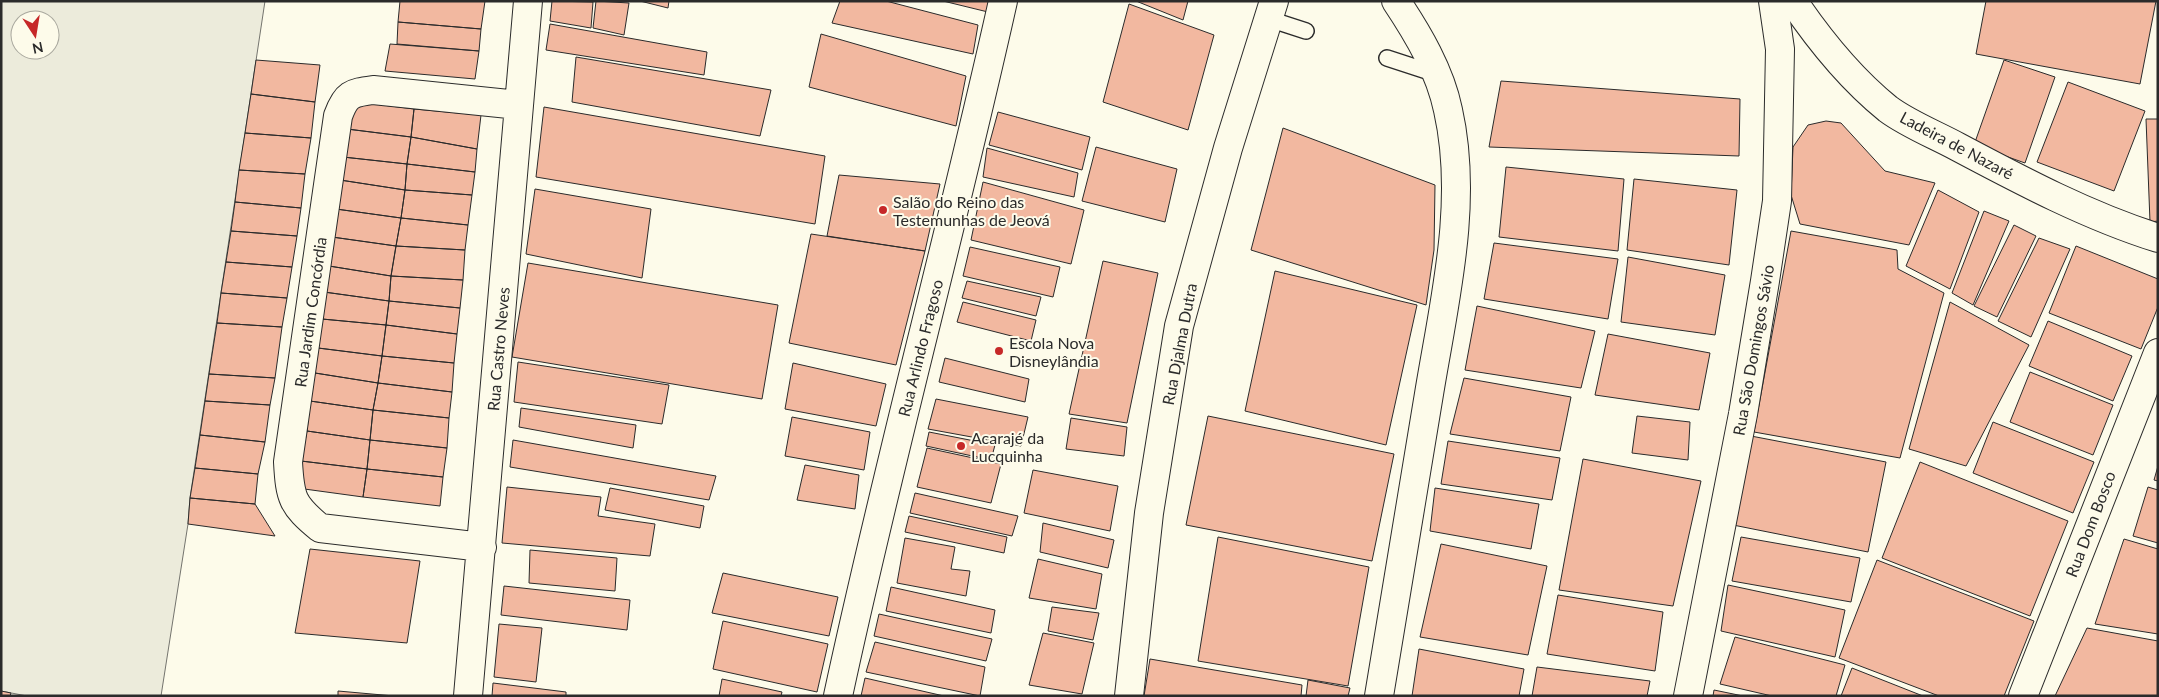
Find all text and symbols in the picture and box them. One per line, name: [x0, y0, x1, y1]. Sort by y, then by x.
north arrow: [10, 10, 60, 60]
text: N: [31, 39, 45, 58]
street label: Ladeira de Nazaré: [1897, 107, 2017, 183]
place label: Salão do Reino das Testemunhas de Jeová: [893, 192, 1050, 229]
marker: Salão do Reino das Testemunhas de Jeová: [877, 204, 889, 216]
street label: Rua Jardim Concórdia: [290, 236, 330, 388]
street label: Rua São Domingos Sávio: [1729, 263, 1777, 437]
street label: Rua Arlindo Fragoso: [894, 277, 946, 419]
street label: Rua Djalma Dutra: [1158, 281, 1200, 407]
street label: Rua Castro Neves: [483, 286, 513, 412]
place label: Escola Nova Disneylândia: [1009, 333, 1099, 370]
marker: Escola Nova Disneylândia: [993, 345, 1005, 357]
place label: Acarajé da Lucquinha: [971, 428, 1044, 465]
marker: Acarajé da Lucquinha: [955, 440, 967, 452]
street label: Rua Dom Bosco: [2061, 468, 2119, 580]

